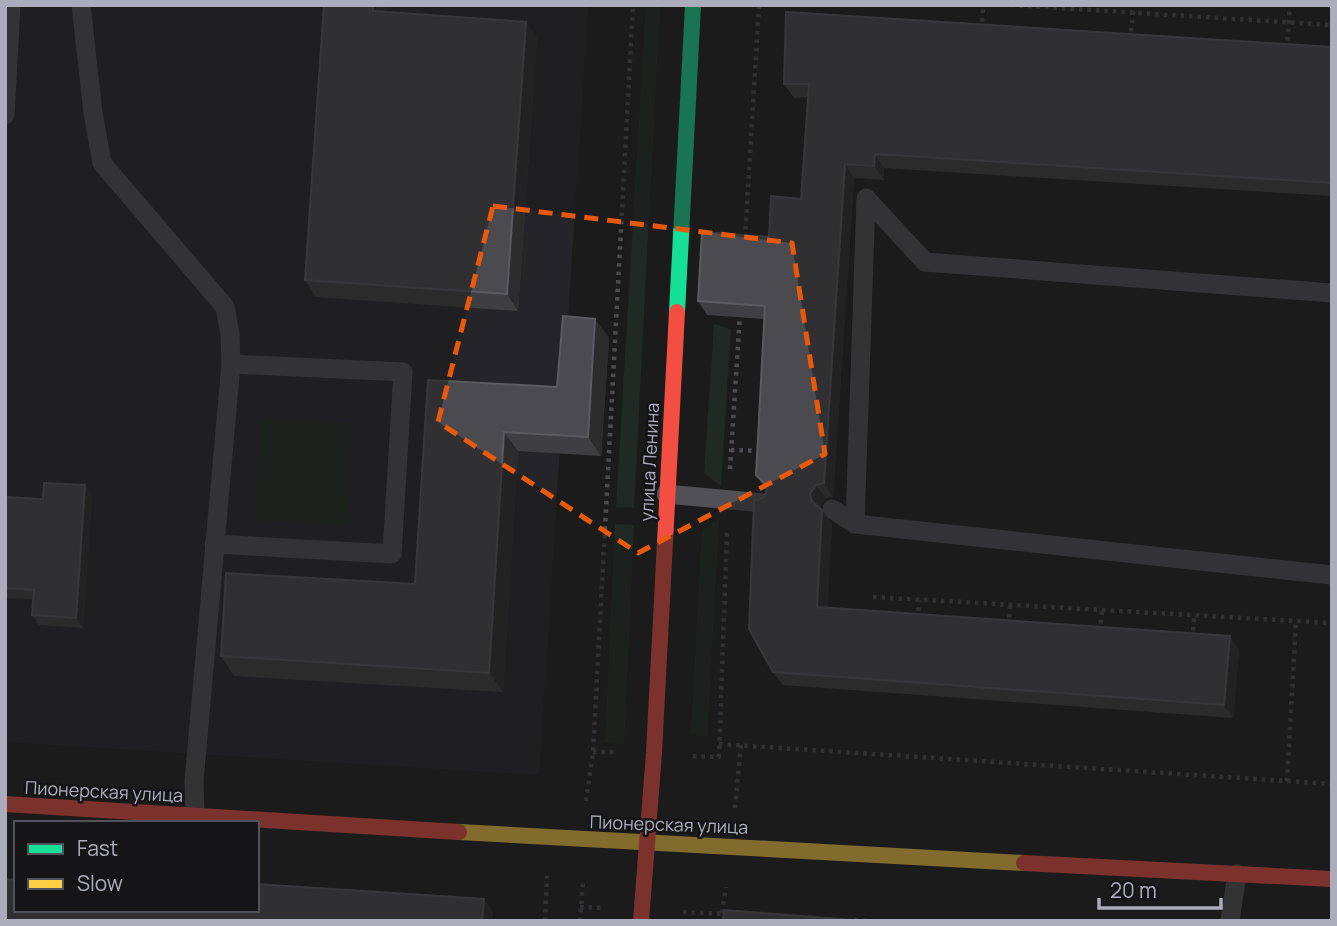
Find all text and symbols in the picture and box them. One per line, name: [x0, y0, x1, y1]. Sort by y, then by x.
street label: улица Ленина: [634, 402, 664, 522]
street label: Пионерская улица: [24, 775, 184, 807]
street label: Пионерская улица: [589, 809, 749, 839]
legend: [14, 821, 259, 912]
text: Fast: [77, 834, 118, 862]
scale bar: [1099, 866, 1222, 910]
text: Slow: [77, 869, 123, 897]
text: 20 m: [1110, 876, 1157, 904]

